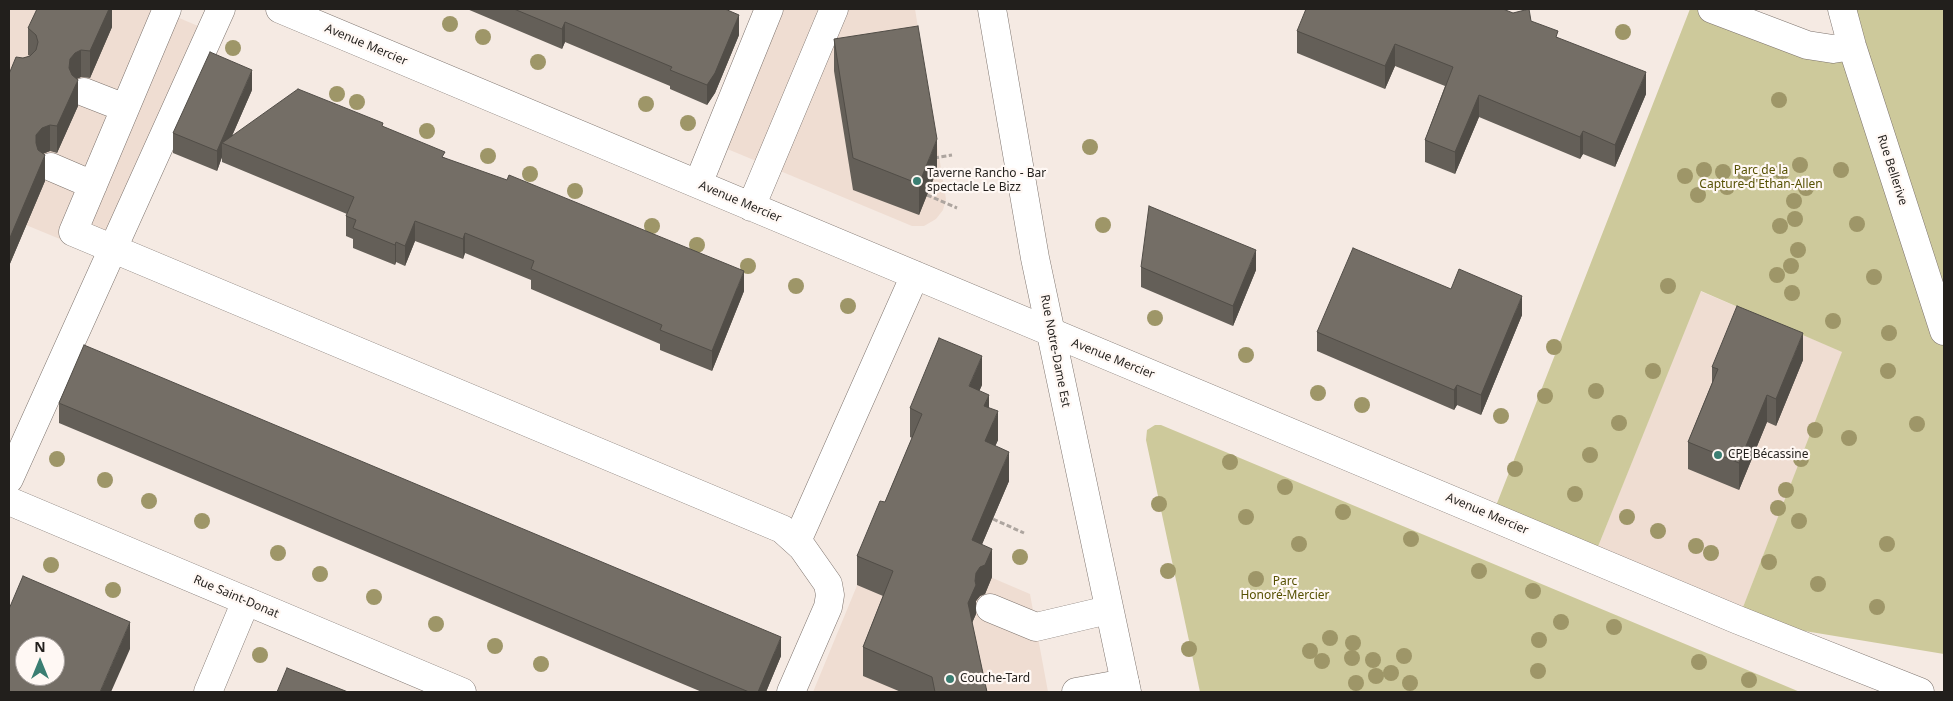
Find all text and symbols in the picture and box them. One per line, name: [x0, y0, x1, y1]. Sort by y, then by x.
street label: Avenue Mercier: [323, 21, 409, 69]
street label: Rue Bellerive: [1874, 133, 1910, 207]
park label: Parc de la Capture-d'Ethan-Allen: [1699, 164, 1823, 192]
place label: Taverne Rancho - Bar spectacle Le Bizz: [927, 167, 1046, 195]
marker: Taverne Rancho - Bar spectacle Le Bizz: [911, 175, 923, 187]
street label: Avenue Mercier: [697, 178, 783, 226]
street label: Rue Notre-Dame Est: [1037, 294, 1073, 408]
street label: Avenue Mercier: [1069, 336, 1157, 382]
place label: CPE Bécassine: [1728, 448, 1808, 462]
marker: CPE Bécassine: [1712, 449, 1724, 461]
street label: Avenue Mercier: [1444, 490, 1530, 538]
street label: Rue Saint-Donat: [191, 573, 281, 621]
park label: Parc Honoré-Mercier: [1240, 575, 1330, 603]
north arrow: [15, 636, 65, 686]
text: N: [34, 637, 46, 656]
place label: Couche-Tard: [960, 672, 1030, 686]
marker: Couche-Tard: [944, 673, 956, 685]

